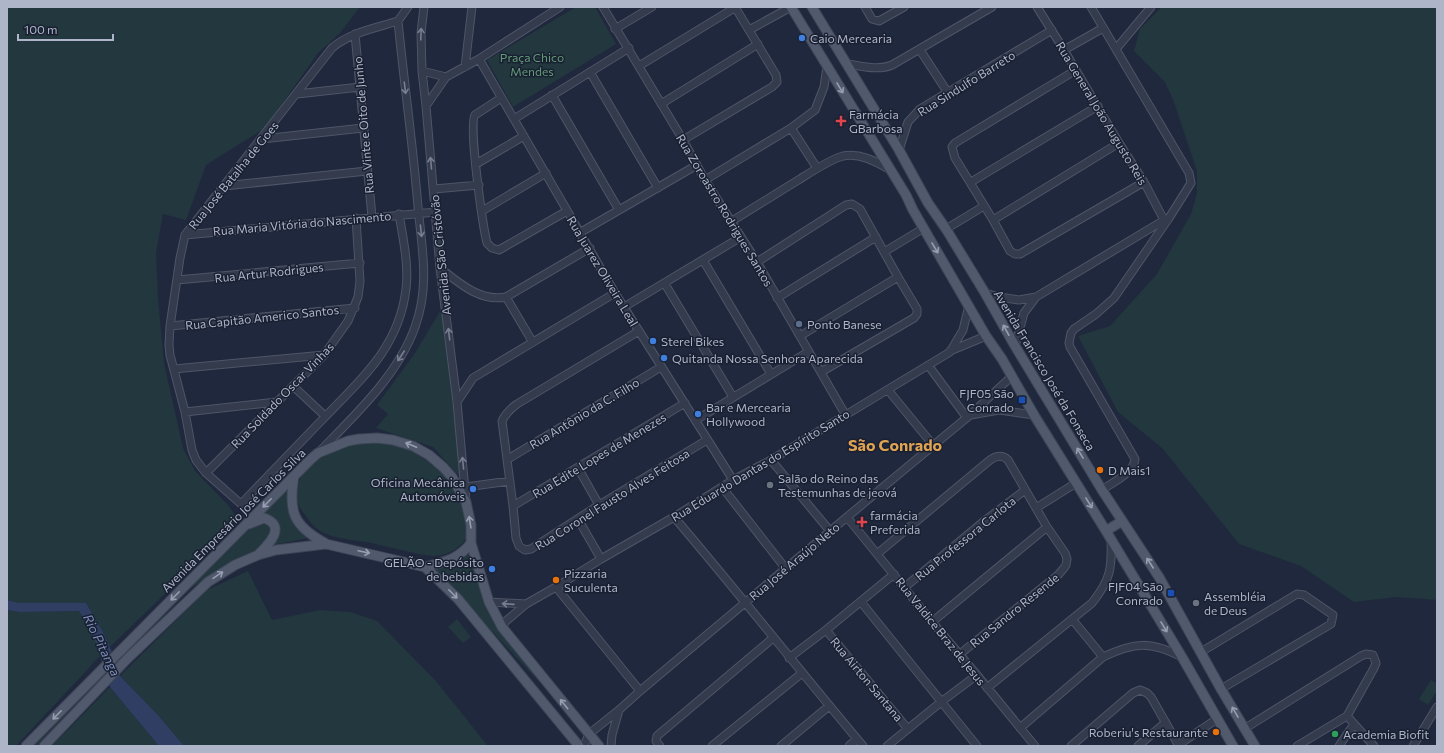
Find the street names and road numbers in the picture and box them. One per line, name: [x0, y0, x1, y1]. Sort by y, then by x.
street label: Rua General João Augusto Reis: [1053, 39, 1150, 188]
street label: Rua Sindulfo Barreto: [915, 47, 1017, 119]
street label: Rua Vinte e Oito de Junho: [350, 56, 377, 194]
street label: Rua José Batalha de Goes: [185, 118, 282, 232]
street label: Rua Zoroastro Rodrigues Santos: [674, 131, 776, 289]
street label: Avenida São Cristóvão: [427, 194, 453, 316]
street label: Rua Maria Vitória do Nascimento: [212, 208, 392, 238]
street label: Rua Juarez Oliveira Leal: [564, 213, 641, 329]
street label: Rua Artur Rodrigues: [214, 259, 324, 285]
street label: Avenida Francisco José da Fonseca: [991, 287, 1099, 453]
street label: Rua Capitão Americo Santos: [184, 302, 340, 332]
street label: Rua Soldado Oscar Vinhas: [228, 339, 336, 451]
street label: Rua Antônio da C. Filho: [526, 375, 642, 451]
street label: Rua Eduardo Dantas do Espírito Santo: [668, 406, 852, 524]
street label: Rua Edite Lopes de Menezes: [530, 410, 668, 500]
street label: Avenida Empresário José Carlos Silva: [158, 445, 308, 595]
street label: Rua Coronel Fausto Alves Feitosa: [532, 446, 692, 552]
street label: Rua Professora Carlota: [912, 493, 1018, 583]
street label: Rua José Araújo Neto: [746, 519, 843, 604]
street label: Rua Sandro Resende: [967, 570, 1061, 650]
street label: Rua Valdice Braz de Jesus: [892, 574, 989, 688]
street label: Rua Airton Santana: [828, 634, 906, 724]

